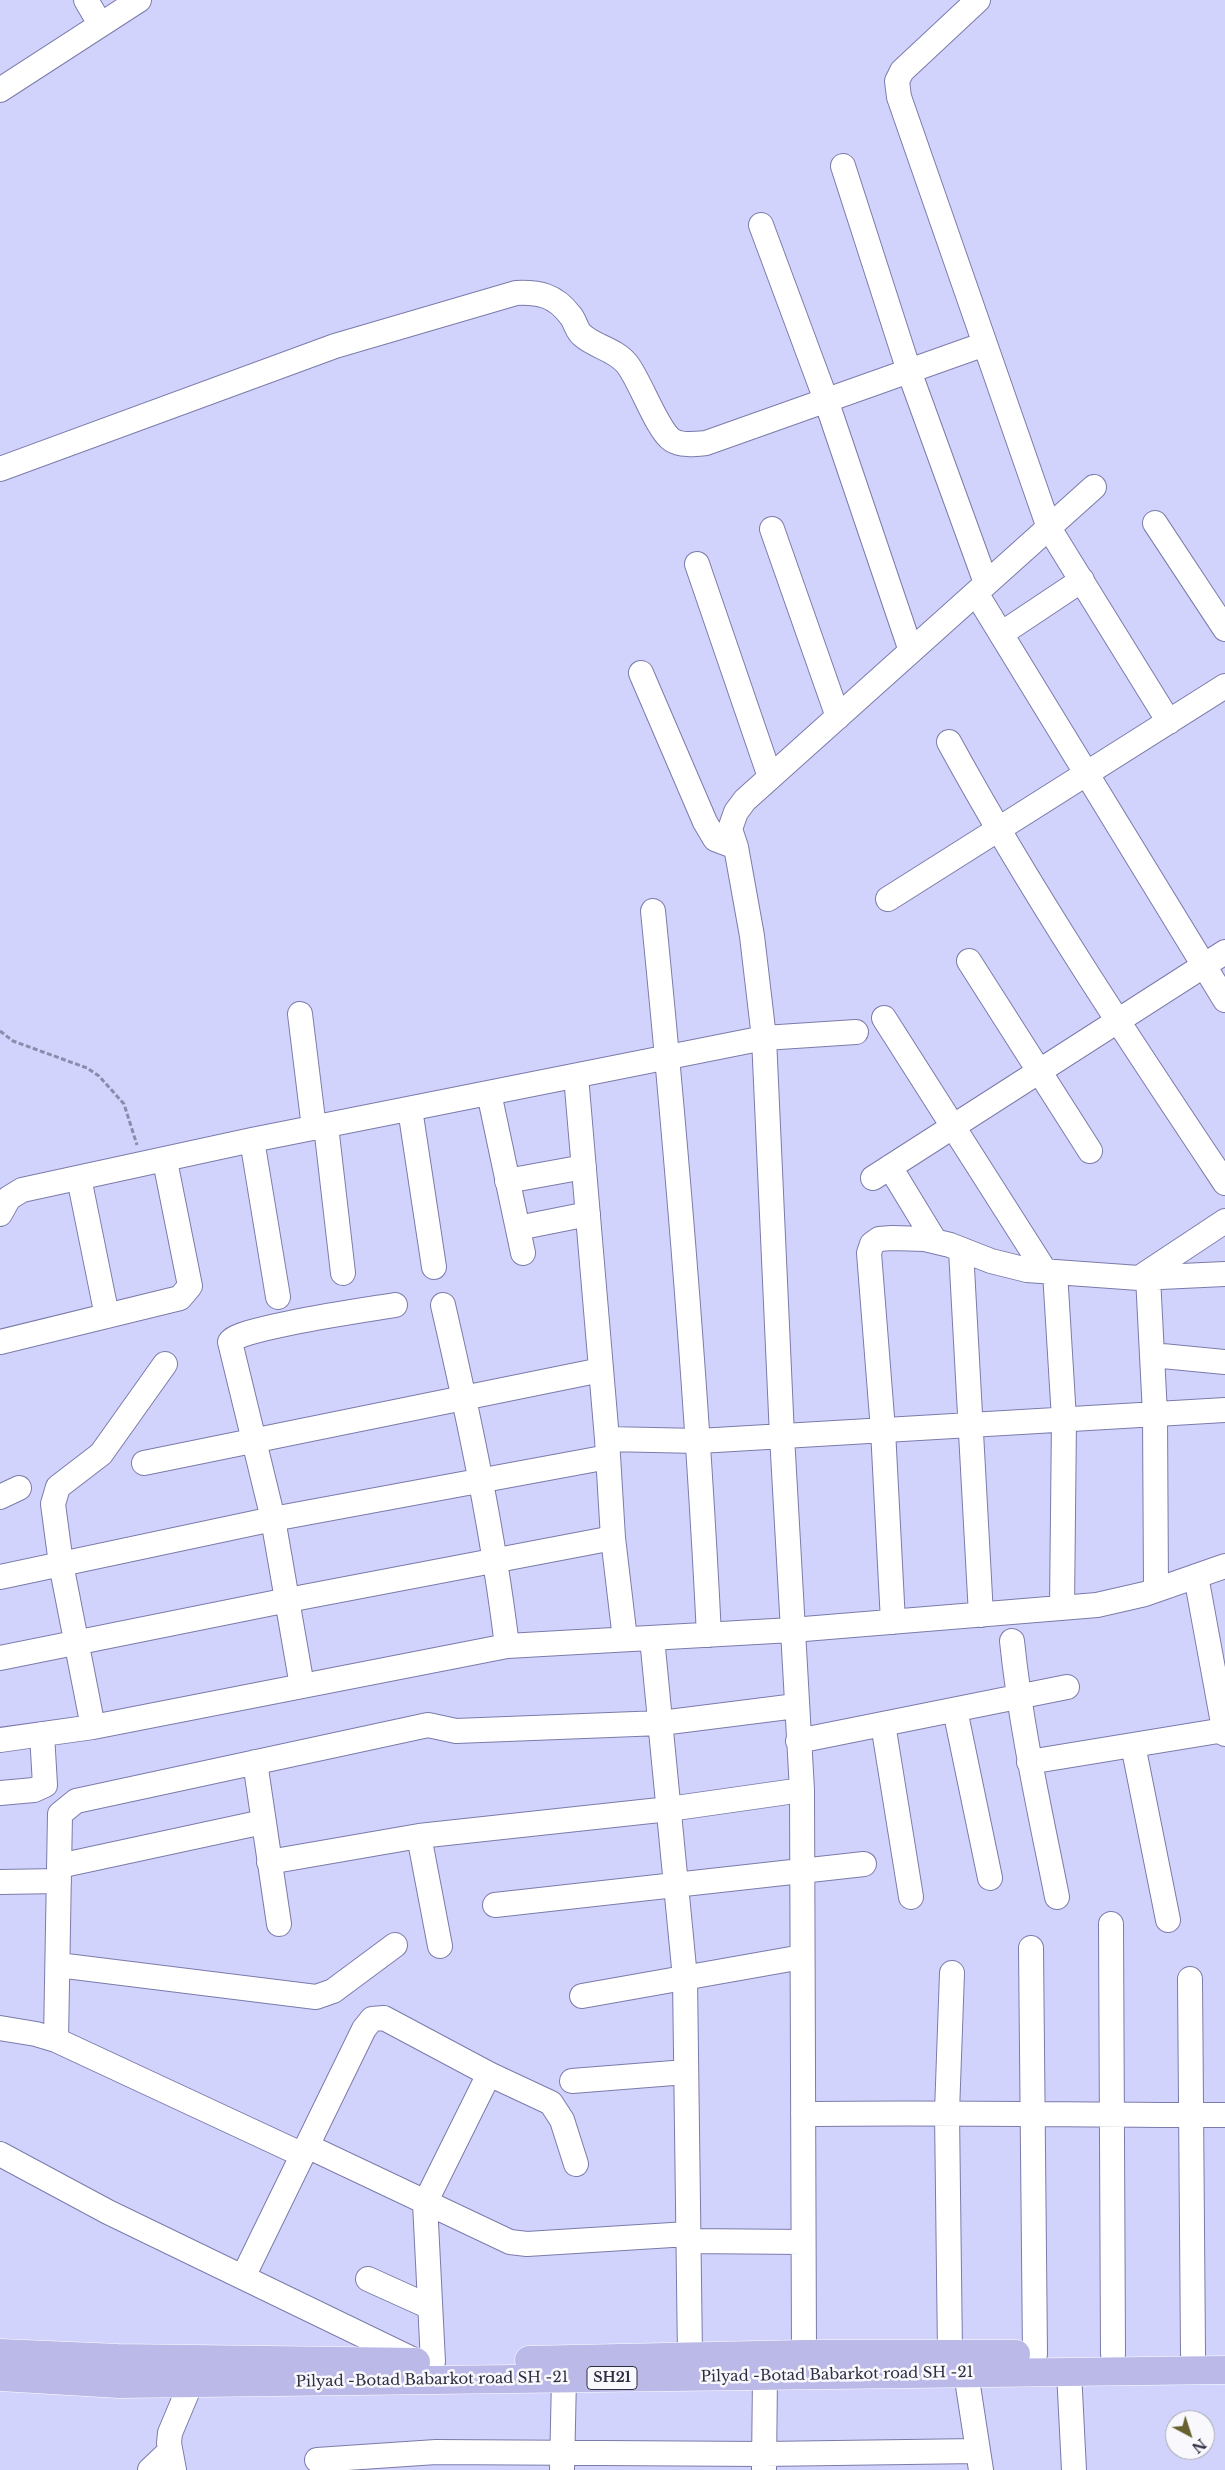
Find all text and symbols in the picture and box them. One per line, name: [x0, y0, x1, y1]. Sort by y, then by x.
street label: Pilyad -Botad Babarkot road SH -21: [700, 2364, 974, 2386]
road number: SH21: [587, 2366, 637, 2390]
street label: Pilyad -Botad Babarkot road SH -21: [295, 2369, 569, 2391]
north arrow: [1165, 2410, 1215, 2460]
text: N: [1188, 2435, 1210, 2457]

